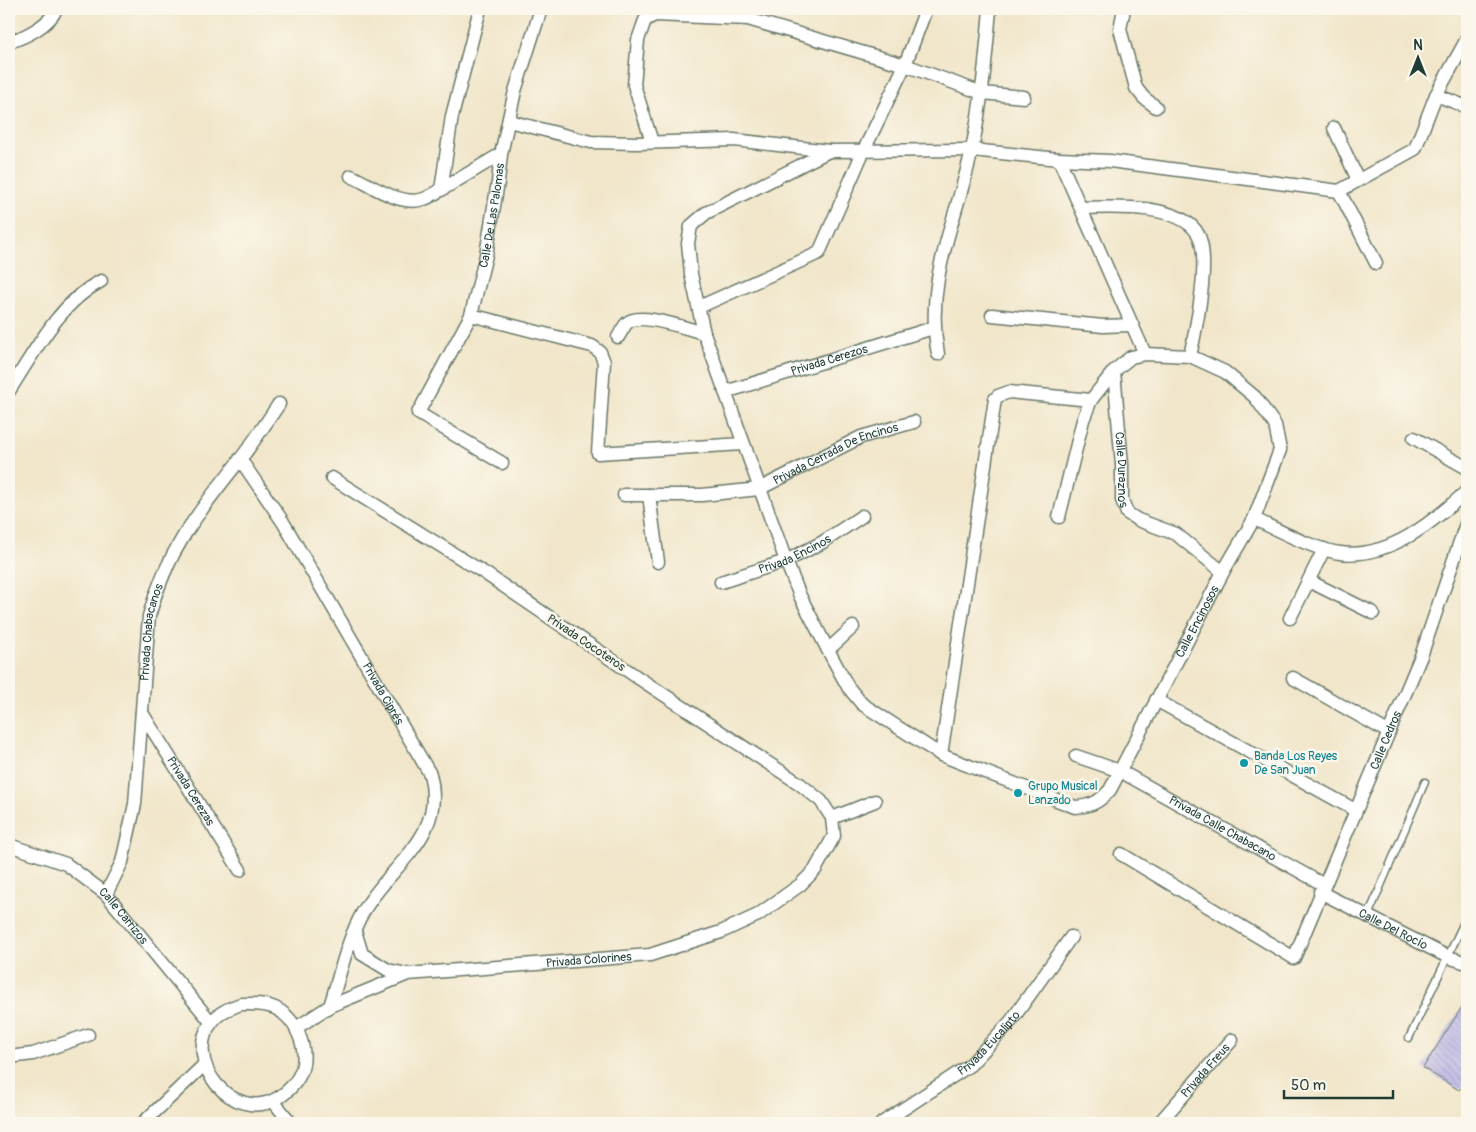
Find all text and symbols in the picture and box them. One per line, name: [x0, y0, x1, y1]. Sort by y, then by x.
north arrow: [1394, 32, 1444, 82]
text: N: [1413, 37, 1423, 54]
street label: Calle De Las Palomas: [476, 162, 508, 269]
street label: Privada Cerezos: [789, 341, 870, 379]
street label: Privada Cerrada De Encinos: [770, 419, 900, 488]
street label: Calle Duraznos: [1112, 431, 1132, 510]
street label: Privada Encinos: [757, 531, 835, 577]
street label: Privada Chabacanos: [137, 581, 167, 681]
street label: Calle Encinosos: [1172, 582, 1222, 660]
street label: Privada Cocoteros: [544, 611, 629, 675]
street label: Privada Ciprés: [359, 660, 407, 728]
street label: Calle Cedros: [1367, 708, 1405, 772]
place label: Banda Los Reyes De San Juan: [1254, 749, 1338, 778]
street label: Privada Cerezas: [163, 754, 218, 829]
marker: Banda Los Reyes De San Juan: [1238, 757, 1250, 769]
place label: Grupo Musical Lanzado: [1028, 779, 1098, 808]
marker: Grupo Musical Lanzado: [1012, 787, 1024, 799]
street label: Privada Calle Chabacano: [1166, 792, 1279, 865]
street label: Calle Carrizos: [96, 884, 152, 948]
street label: Calle Del Rocío: [1356, 905, 1431, 953]
street label: Privada Colorines: [545, 949, 633, 971]
street label: Privada Eucalipto: [955, 1008, 1024, 1079]
street label: Privada Freus: [1178, 1040, 1233, 1101]
scale bar: [1284, 1067, 1392, 1099]
text: 50 m: [1291, 1076, 1326, 1095]

